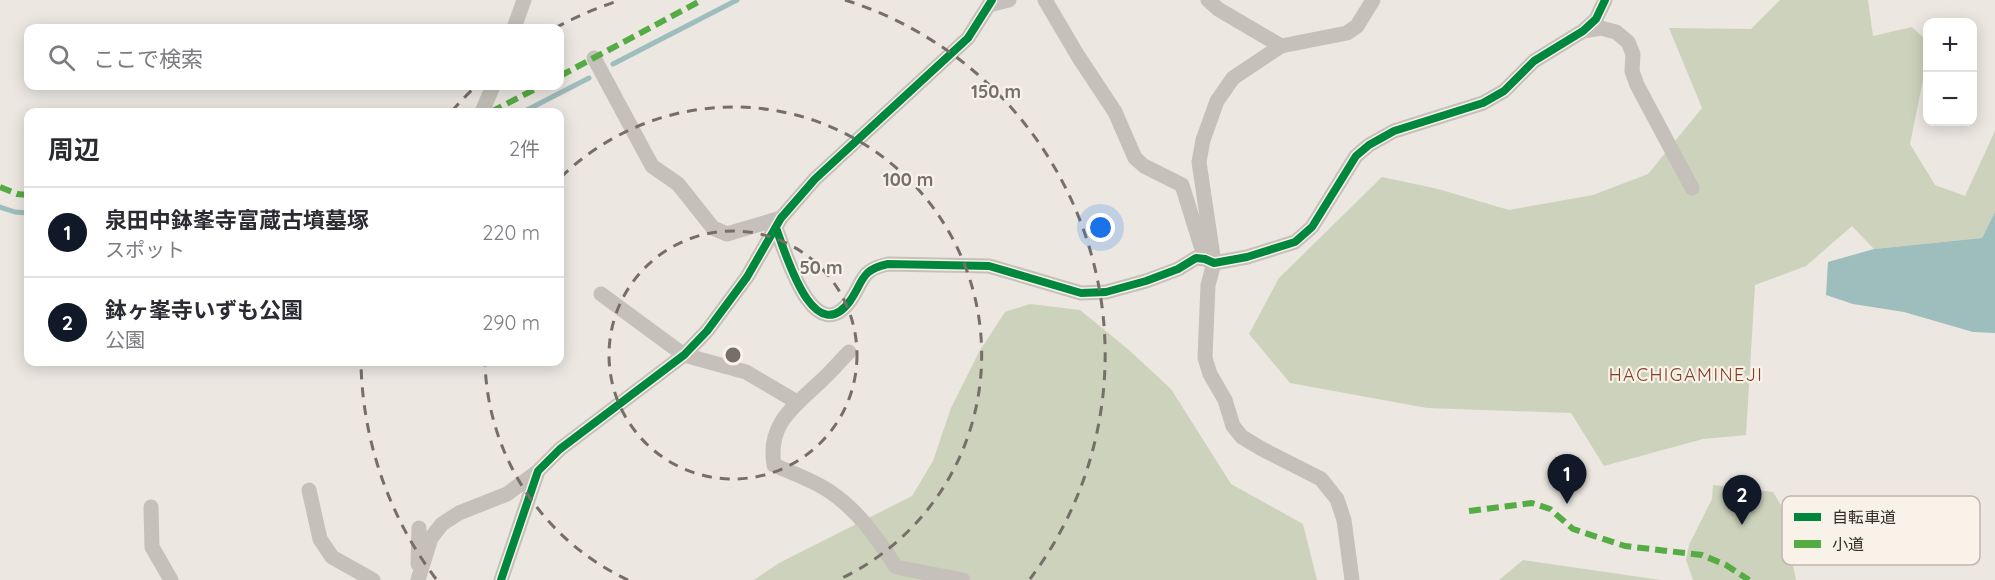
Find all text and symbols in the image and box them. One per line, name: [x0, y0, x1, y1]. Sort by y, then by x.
map controls: [1923, 18, 1977, 126]
button: +: [1923, 18, 1977, 72]
search box: [24, 24, 564, 90]
icon: search: [45, 41, 78, 74]
text: ここで検索: [93, 45, 203, 73]
button: −: [1923, 72, 1977, 126]
text: 150 m: [971, 80, 1021, 103]
text: 周辺: [48, 133, 100, 166]
text: 2件: [509, 136, 540, 161]
text: 100 m: [883, 168, 933, 191]
text: 泉田中鉢峯寺富蔵古墳墓塚: [105, 206, 369, 234]
your location: [1086, 213, 1115, 242]
text: 1: [64, 220, 71, 245]
text: 220 m: [482, 220, 540, 245]
text: スポット: [105, 237, 185, 262]
text: 50 m: [799, 256, 843, 279]
text: 鉢ヶ峯寺いずも公園: [105, 296, 303, 324]
text: 2: [62, 310, 73, 335]
text: 290 m: [482, 310, 540, 335]
text: 公園: [105, 327, 145, 352]
centre of rings: [723, 345, 743, 365]
district label: HACHIGAMINEJI: [1609, 363, 1763, 386]
pin: 1: [1548, 454, 1586, 504]
pin: 2: [1722, 476, 1762, 525]
legend: [1782, 496, 1980, 565]
text: 自転車道: [1832, 507, 1896, 527]
text: 小道: [1832, 534, 1864, 554]

